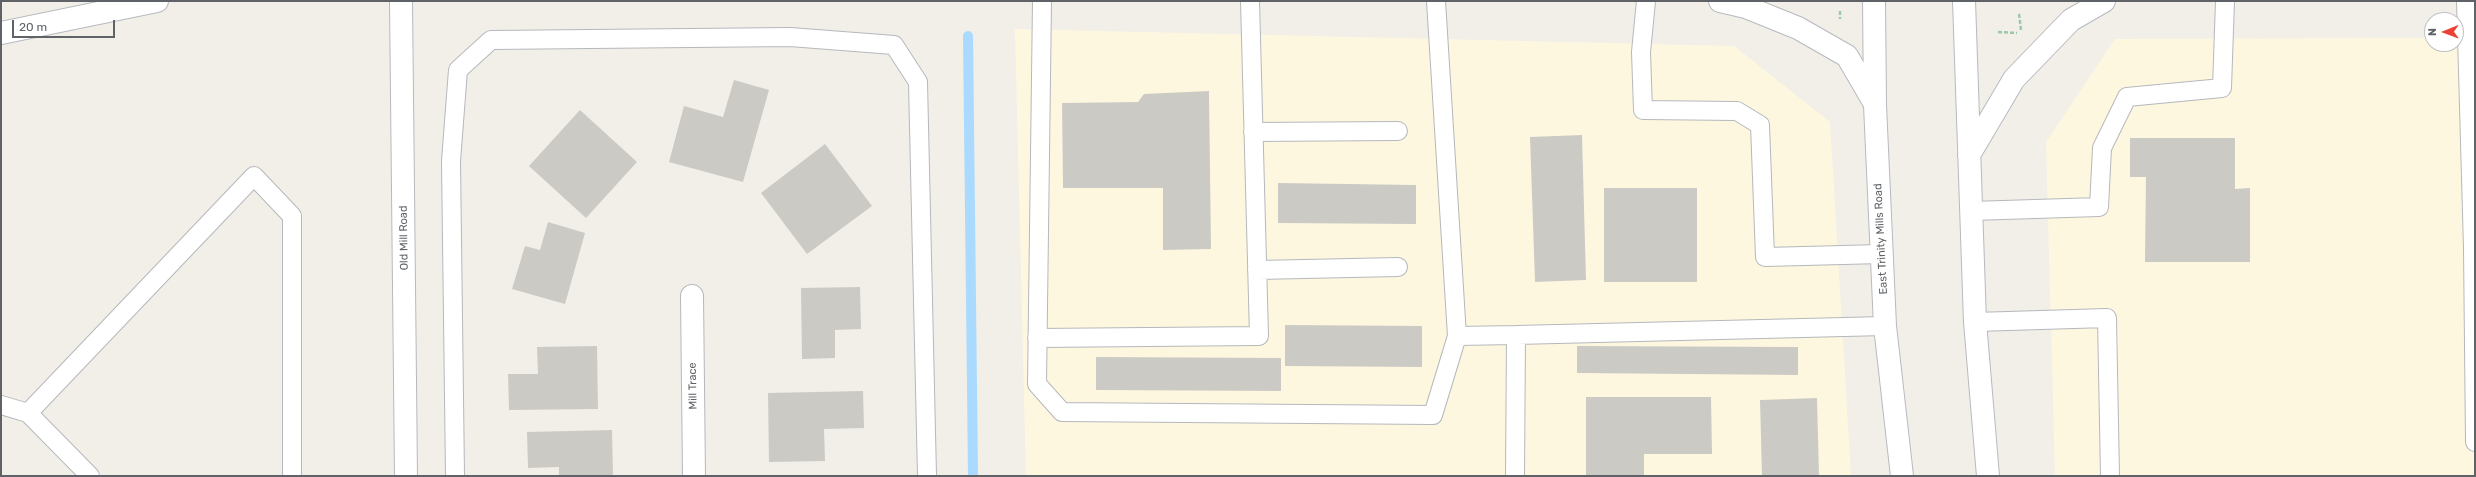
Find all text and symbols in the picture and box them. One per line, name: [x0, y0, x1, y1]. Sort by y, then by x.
scale bar: [14, 12, 117, 38]
north arrow: [2424, 12, 2464, 52]
text: 20 m: [19, 20, 47, 34]
text: N: [2426, 28, 2439, 36]
street label: East Trinity Mills Road: [1872, 183, 1890, 295]
street label: Old Mill Road: [397, 205, 411, 271]
street label: Mill Trace: [686, 362, 700, 410]

